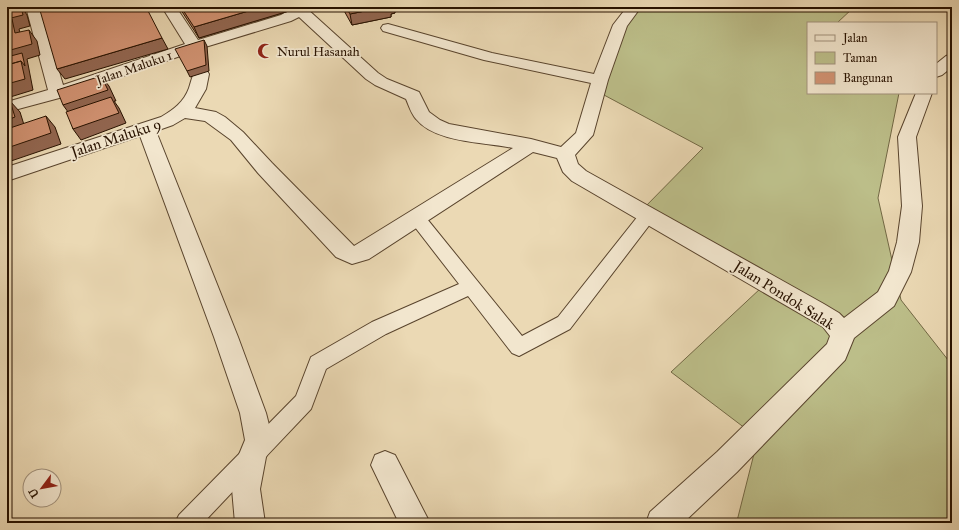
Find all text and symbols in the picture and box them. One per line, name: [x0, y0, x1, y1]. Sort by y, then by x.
legend: [807, 22, 937, 94]
text: Jalan: [841, 31, 868, 46]
mosque icon: Nurul Hasanah: [256, 42, 274, 60]
place label: Nurul Hasanah: [277, 44, 360, 60]
street label: Jalan Maluku 1: [92, 47, 174, 89]
text: Taman: [843, 51, 878, 65]
text: Bangunan: [843, 71, 893, 86]
street label: Jalan Maluku 9: [67, 115, 164, 163]
street label: Jalan Pondok Salak: [728, 256, 838, 334]
north arrow: [22, 468, 62, 508]
text: U: [26, 486, 42, 500]

